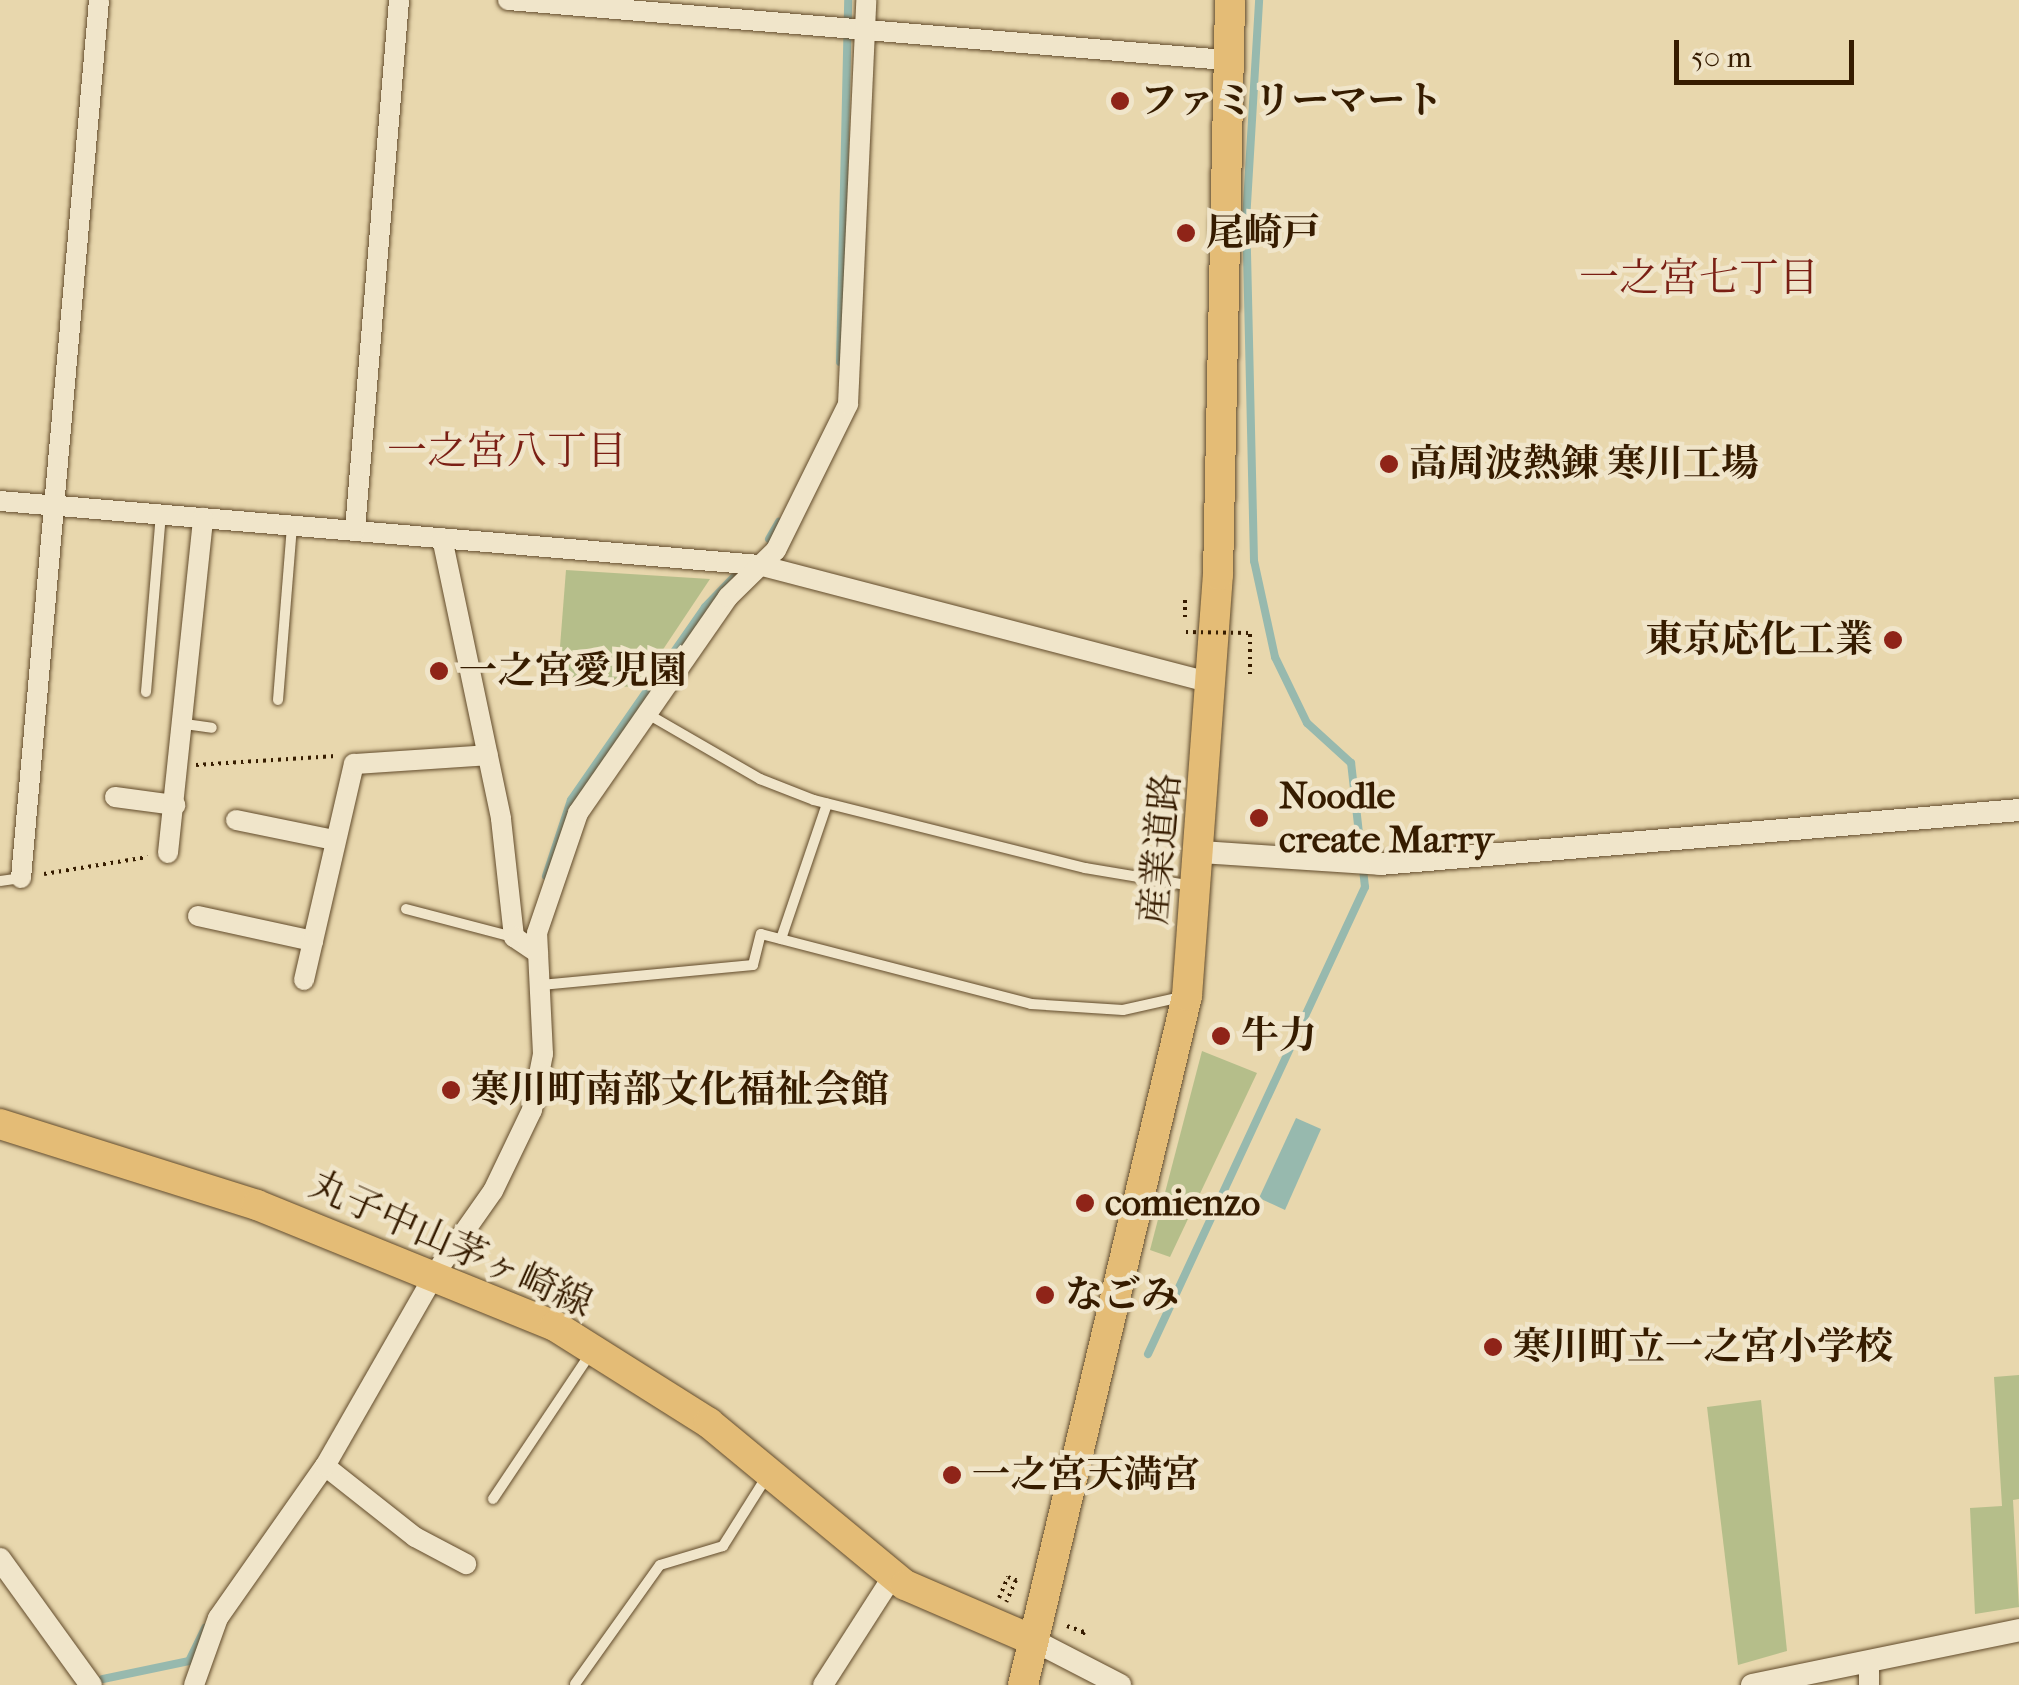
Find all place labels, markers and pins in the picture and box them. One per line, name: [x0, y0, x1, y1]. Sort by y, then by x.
place label: ファミリーマート: [1140, 78, 1444, 124]
marker: ファミリーマート: [1109, 90, 1131, 112]
place label: 尾崎戸: [1206, 210, 1320, 256]
marker: 尾崎戸: [1175, 222, 1197, 244]
place label: 高周波熱錬 寒川工場: [1409, 441, 1759, 487]
marker: 高周波熱錬 寒川工場: [1378, 453, 1400, 475]
place label: 東京応化工業: [1645, 617, 1873, 663]
marker: 東京応化工業: [1882, 629, 1904, 651]
place label: 一之宮愛児園: [459, 648, 687, 694]
marker: 一之宮愛児園: [428, 660, 450, 682]
place label: Noodle create Marry: [1279, 773, 1493, 862]
marker: Noodle create Marry: [1248, 807, 1270, 829]
place label: 牛力: [1241, 1013, 1317, 1059]
marker: 牛力: [1210, 1025, 1232, 1047]
place label: 寒川町南部文化福祉会館: [471, 1067, 889, 1113]
marker: 寒川町南部文化福祉会館: [440, 1079, 462, 1101]
place label: comienzo: [1105, 1180, 1260, 1226]
marker: comienzo: [1074, 1192, 1096, 1214]
place label: なごみ: [1065, 1272, 1179, 1318]
marker: なごみ: [1034, 1284, 1056, 1306]
place label: 寒川町立一之宮小学校: [1513, 1324, 1893, 1370]
marker: 寒川町立一之宮小学校: [1482, 1336, 1504, 1358]
place label: 一之宮天満宮: [972, 1452, 1200, 1498]
marker: 一之宮天満宮: [941, 1464, 963, 1486]

